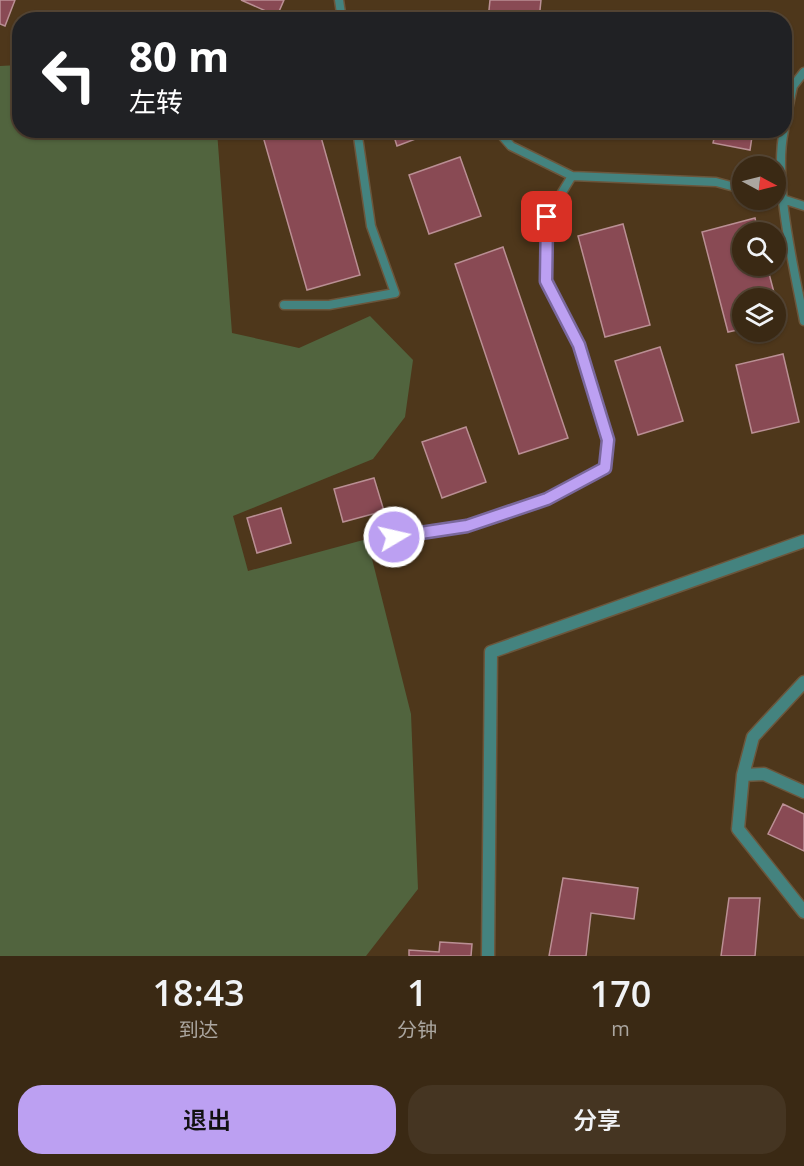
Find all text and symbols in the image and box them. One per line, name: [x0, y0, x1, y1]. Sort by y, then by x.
text: 80 m: [129, 27, 229, 84]
icon: left: [30, 36, 108, 114]
text: 左转: [129, 83, 183, 120]
north arrow: [732, 156, 786, 210]
map controls: [732, 156, 786, 342]
pin: [521, 191, 572, 242]
icon: arrive: [530, 200, 563, 233]
button: search: [732, 222, 786, 276]
button: layers: [732, 288, 786, 342]
position arrow: [362, 505, 426, 569]
text: 18:43: [153, 968, 245, 1017]
text: 1: [407, 968, 428, 1017]
text: 170: [590, 969, 651, 1018]
text: m: [611, 1015, 630, 1042]
text: 到达: [179, 1016, 219, 1043]
text: 分钟: [397, 1016, 437, 1043]
button: 退出: [18, 1085, 396, 1154]
button: 分享: [408, 1085, 786, 1154]

